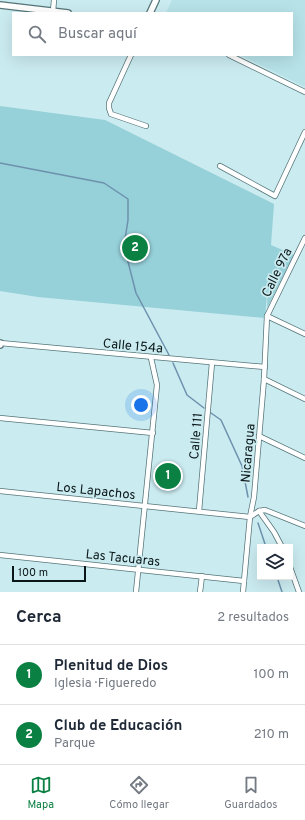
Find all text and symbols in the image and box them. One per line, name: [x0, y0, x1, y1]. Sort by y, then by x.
search box: [12, 12, 293, 56]
icon: search: [26, 23, 48, 45]
text: Buscar aquí: [58, 25, 137, 44]
pin: 2: [122, 233, 148, 263]
street label: Calle 97a: [259, 246, 297, 300]
street label: Calle 154a: [102, 336, 164, 358]
your location: [131, 395, 151, 415]
street label: Calle 111: [187, 412, 207, 460]
street label: Nicaragua: [238, 423, 260, 483]
pin: 1: [155, 461, 181, 491]
street label: Los Lapachos: [55, 480, 136, 504]
map controls: [257, 544, 293, 580]
button: layers: [257, 544, 293, 580]
street label: Las Tacuaras: [85, 547, 161, 571]
scale bar: [12, 564, 86, 583]
text: 100 m: [18, 566, 48, 580]
text: Cerca: [16, 607, 62, 629]
text: 2 resultados: [217, 610, 289, 626]
text: Plenitud de Dios: [54, 657, 168, 676]
text: 1: [26, 667, 32, 683]
text: 100 m: [253, 667, 289, 683]
text: Iglesia · Figueredo: [54, 676, 156, 692]
text: Club de Educación: [54, 717, 182, 736]
text: 2: [25, 727, 33, 743]
text: 210 m: [254, 727, 289, 743]
text: Parque: [54, 736, 95, 752]
tab: Mapa: [28, 774, 54, 812]
tab: Cómo llegar: [109, 774, 169, 812]
tab: Guardados: [224, 774, 277, 812]

